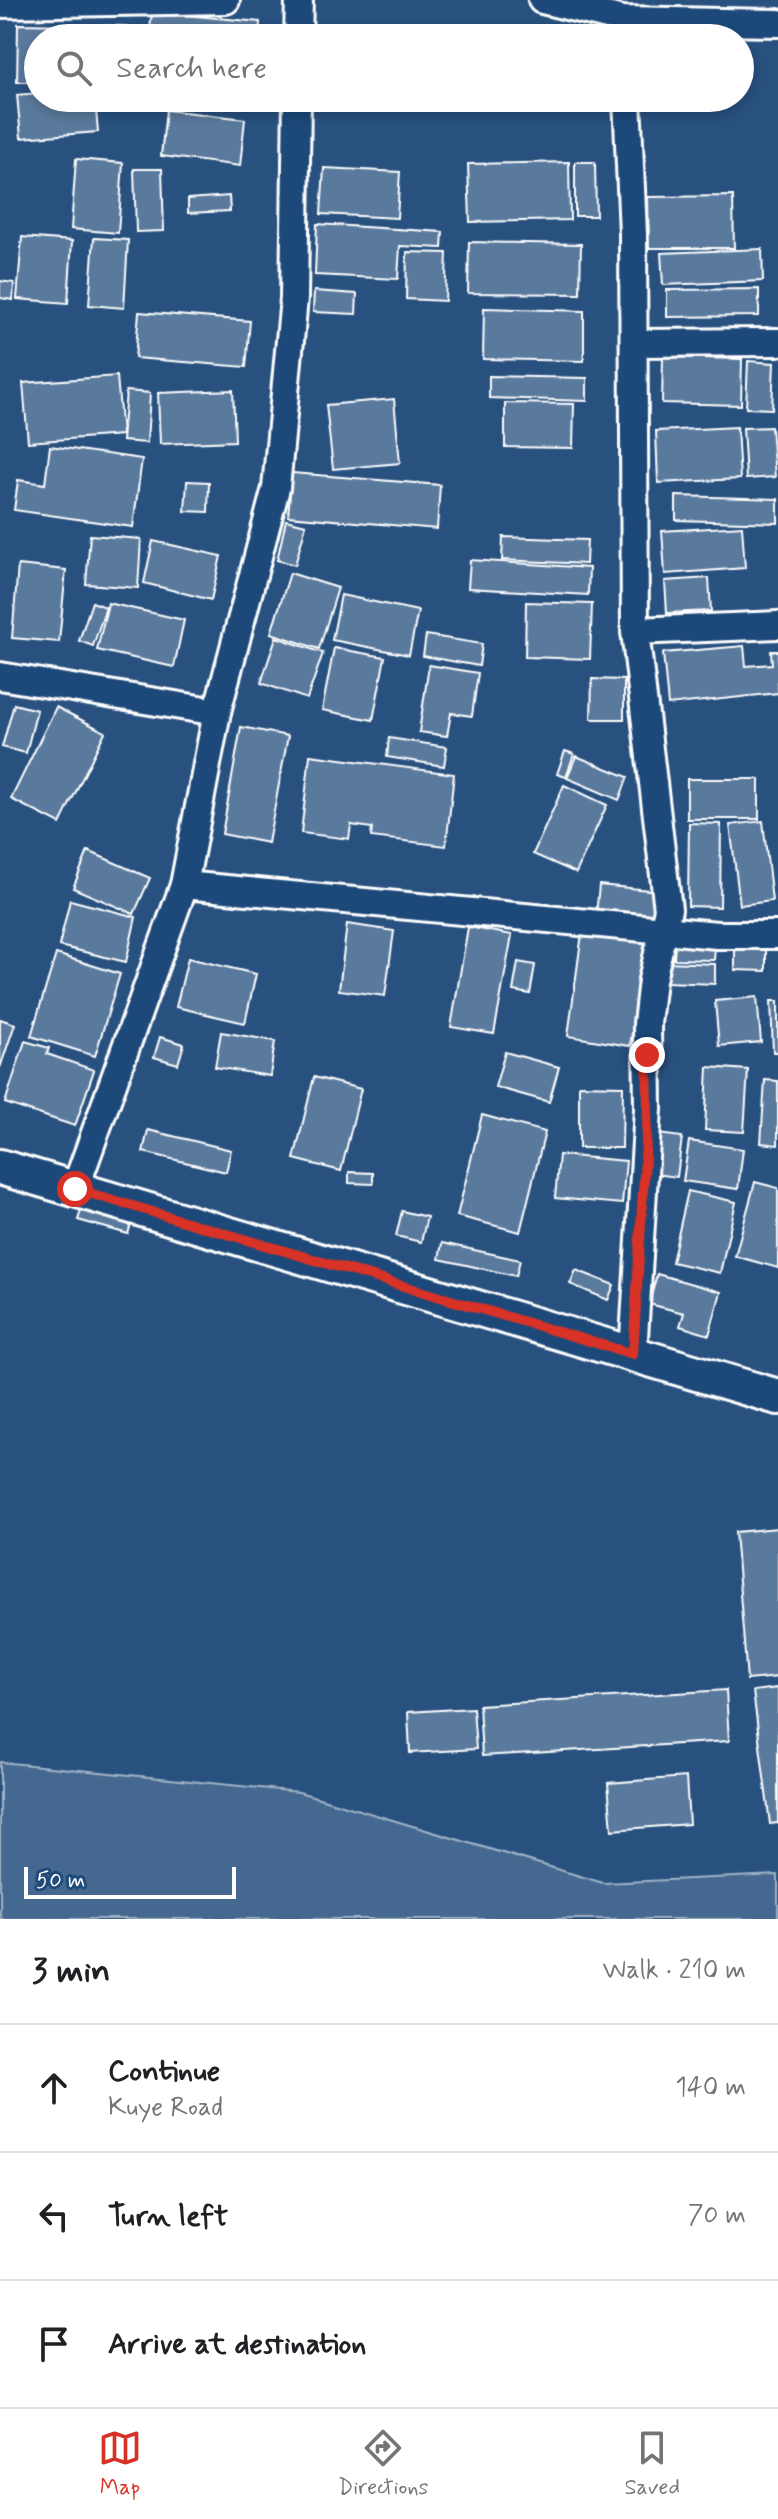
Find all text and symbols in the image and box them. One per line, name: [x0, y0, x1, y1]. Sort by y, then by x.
search box: [24, 24, 754, 112]
icon: search: [52, 46, 96, 90]
text: Search here: [116, 49, 267, 88]
route end: [629, 1037, 665, 1073]
route start: [57, 1171, 93, 1207]
scale bar: [24, 1863, 236, 1899]
text: 50 m: [36, 1867, 85, 1895]
text: 3 min: [32, 1949, 110, 1994]
text: Walk · 210 m: [603, 1954, 746, 1988]
text: Continue: [108, 2052, 220, 2091]
icon: ahead: [32, 2066, 76, 2110]
text: 140 m: [675, 2071, 746, 2105]
text: Kuye Road: [108, 2091, 223, 2125]
icon: left: [32, 2194, 76, 2238]
text: Turn left: [108, 2197, 228, 2236]
text: 70 m: [688, 2199, 746, 2233]
icon: arrive: [32, 2322, 76, 2366]
text: Arrive at destination: [108, 2325, 366, 2364]
tab: Map: [98, 2426, 142, 2502]
tab: Directions: [338, 2426, 428, 2502]
tab: Saved: [624, 2426, 680, 2502]

